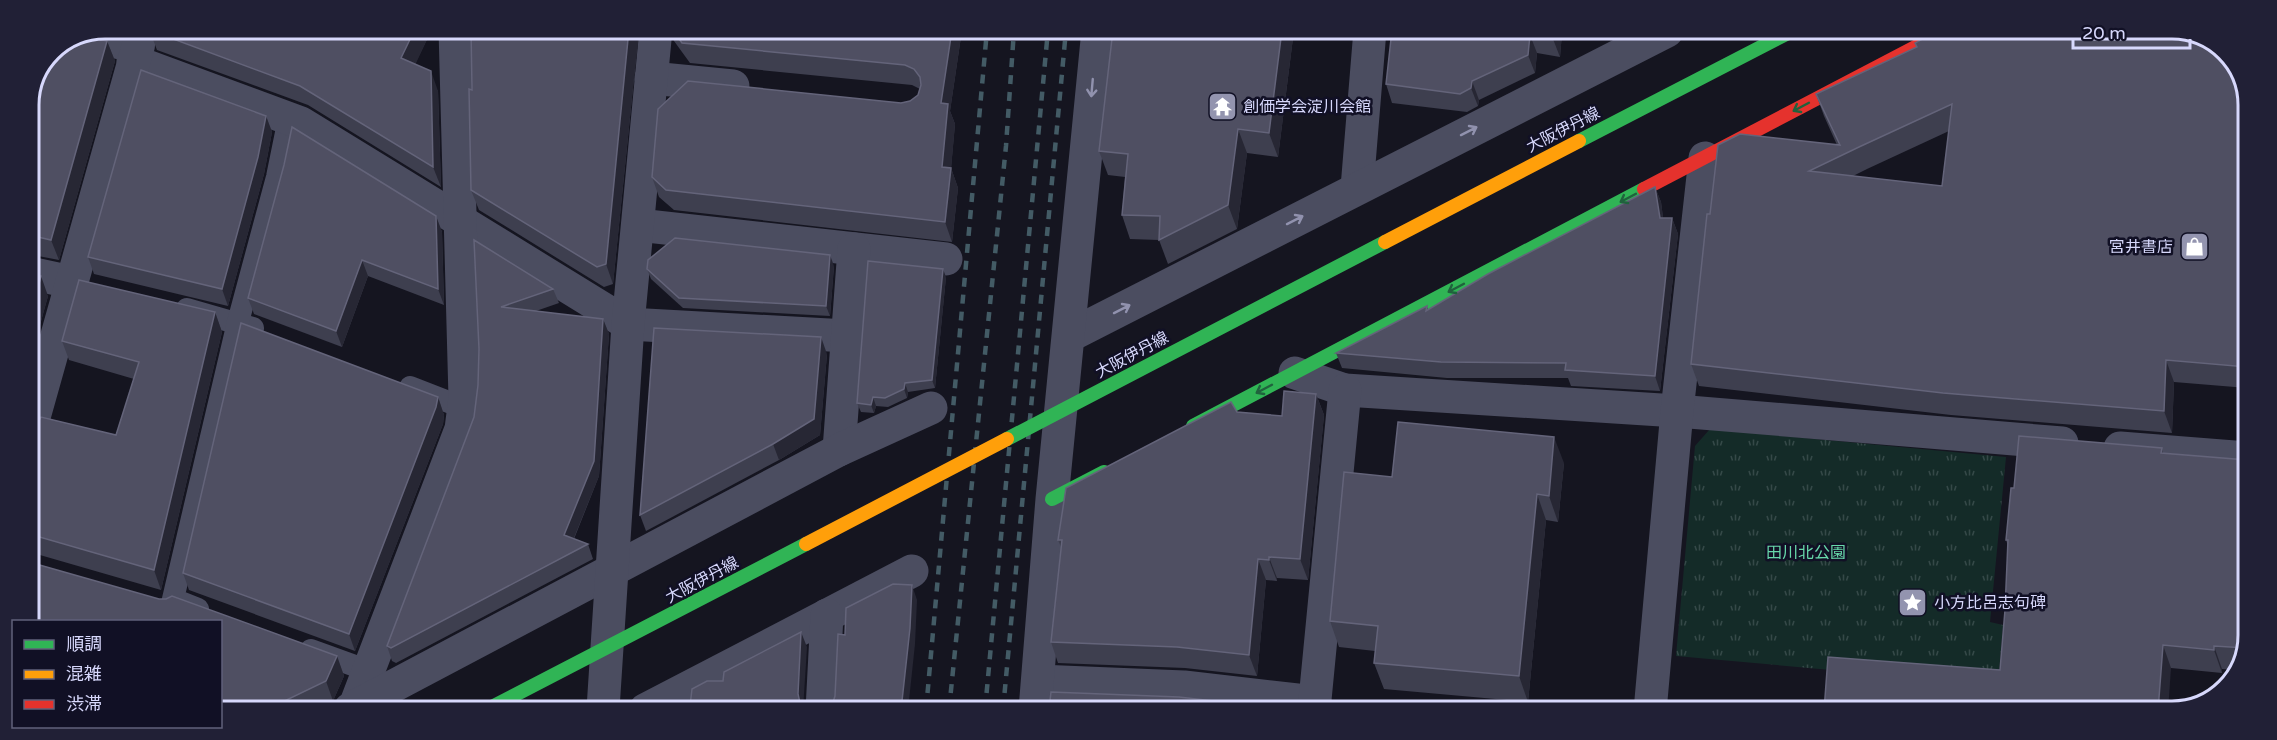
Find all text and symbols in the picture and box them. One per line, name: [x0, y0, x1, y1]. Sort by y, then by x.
scale bar: [2073, 12, 2190, 50]
text: 20 m: [2082, 22, 2126, 44]
one-way arrow: [1086, 78, 1097, 97]
temple icon: 創価学会淀川会館: [1206, 91, 1238, 123]
place label: 創価学会淀川会館: [1243, 97, 1371, 117]
one-way arrow: [1793, 101, 1810, 113]
street label: 大阪伊丹線: [1523, 103, 1603, 157]
one-way arrow: [1459, 125, 1477, 137]
one-way arrow: [1620, 193, 1638, 204]
one-way arrow: [1286, 214, 1304, 225]
shop icon: 宮井書店: [2178, 231, 2210, 263]
place label: 宮井書店: [2109, 237, 2173, 257]
one-way arrow: [1447, 283, 1465, 295]
one-way arrow: [1112, 303, 1130, 314]
street label: 大阪伊丹線: [1092, 327, 1172, 383]
one-way arrow: [1256, 384, 1274, 395]
park label: 田川北公園: [1766, 543, 1846, 563]
street label: 大阪伊丹線: [662, 552, 742, 608]
place icon: 小方比呂志句碑: [1897, 587, 1929, 619]
place label: 小方比呂志句碑: [1934, 593, 2046, 613]
legend: [12, 620, 222, 728]
text: 順調: [66, 633, 102, 655]
text: 混雑: [66, 663, 102, 685]
text: 渋滞: [66, 693, 102, 715]

